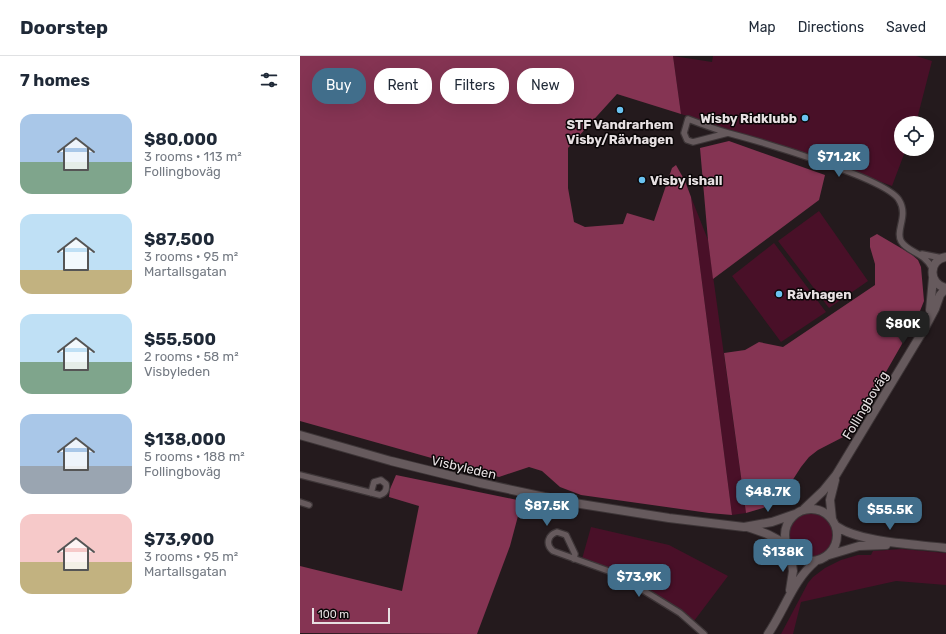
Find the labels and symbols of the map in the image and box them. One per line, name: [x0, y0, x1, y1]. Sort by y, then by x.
marker: STF Vandrarhem Visby/Rävhagen: [615, 105, 625, 115]
place label: Wisby Ridklubb: [700, 111, 797, 126]
marker: Wisby Ridklubb: [800, 113, 810, 123]
place label: STF Vandrarhem Visby/Rävhagen: [567, 117, 674, 147]
pin: $71.2K: [806, 144, 872, 178]
place label: Visby ishall: [650, 173, 722, 188]
marker: Visby ishall: [637, 175, 647, 185]
place label: Rävhagen: [787, 287, 852, 302]
marker: Rävhagen: [774, 289, 784, 299]
pin: $80K: [879, 311, 927, 345]
street label: Follingboväg: [839, 368, 893, 443]
street label: Visbyleden: [430, 453, 498, 482]
pin: $48.7K: [735, 479, 801, 513]
pin: $87.5K: [514, 493, 580, 527]
pin: $55.5K: [857, 497, 923, 531]
pin: $138K: [755, 539, 811, 573]
pin: $73.9K: [606, 564, 672, 598]
scale bar: [312, 606, 390, 625]

